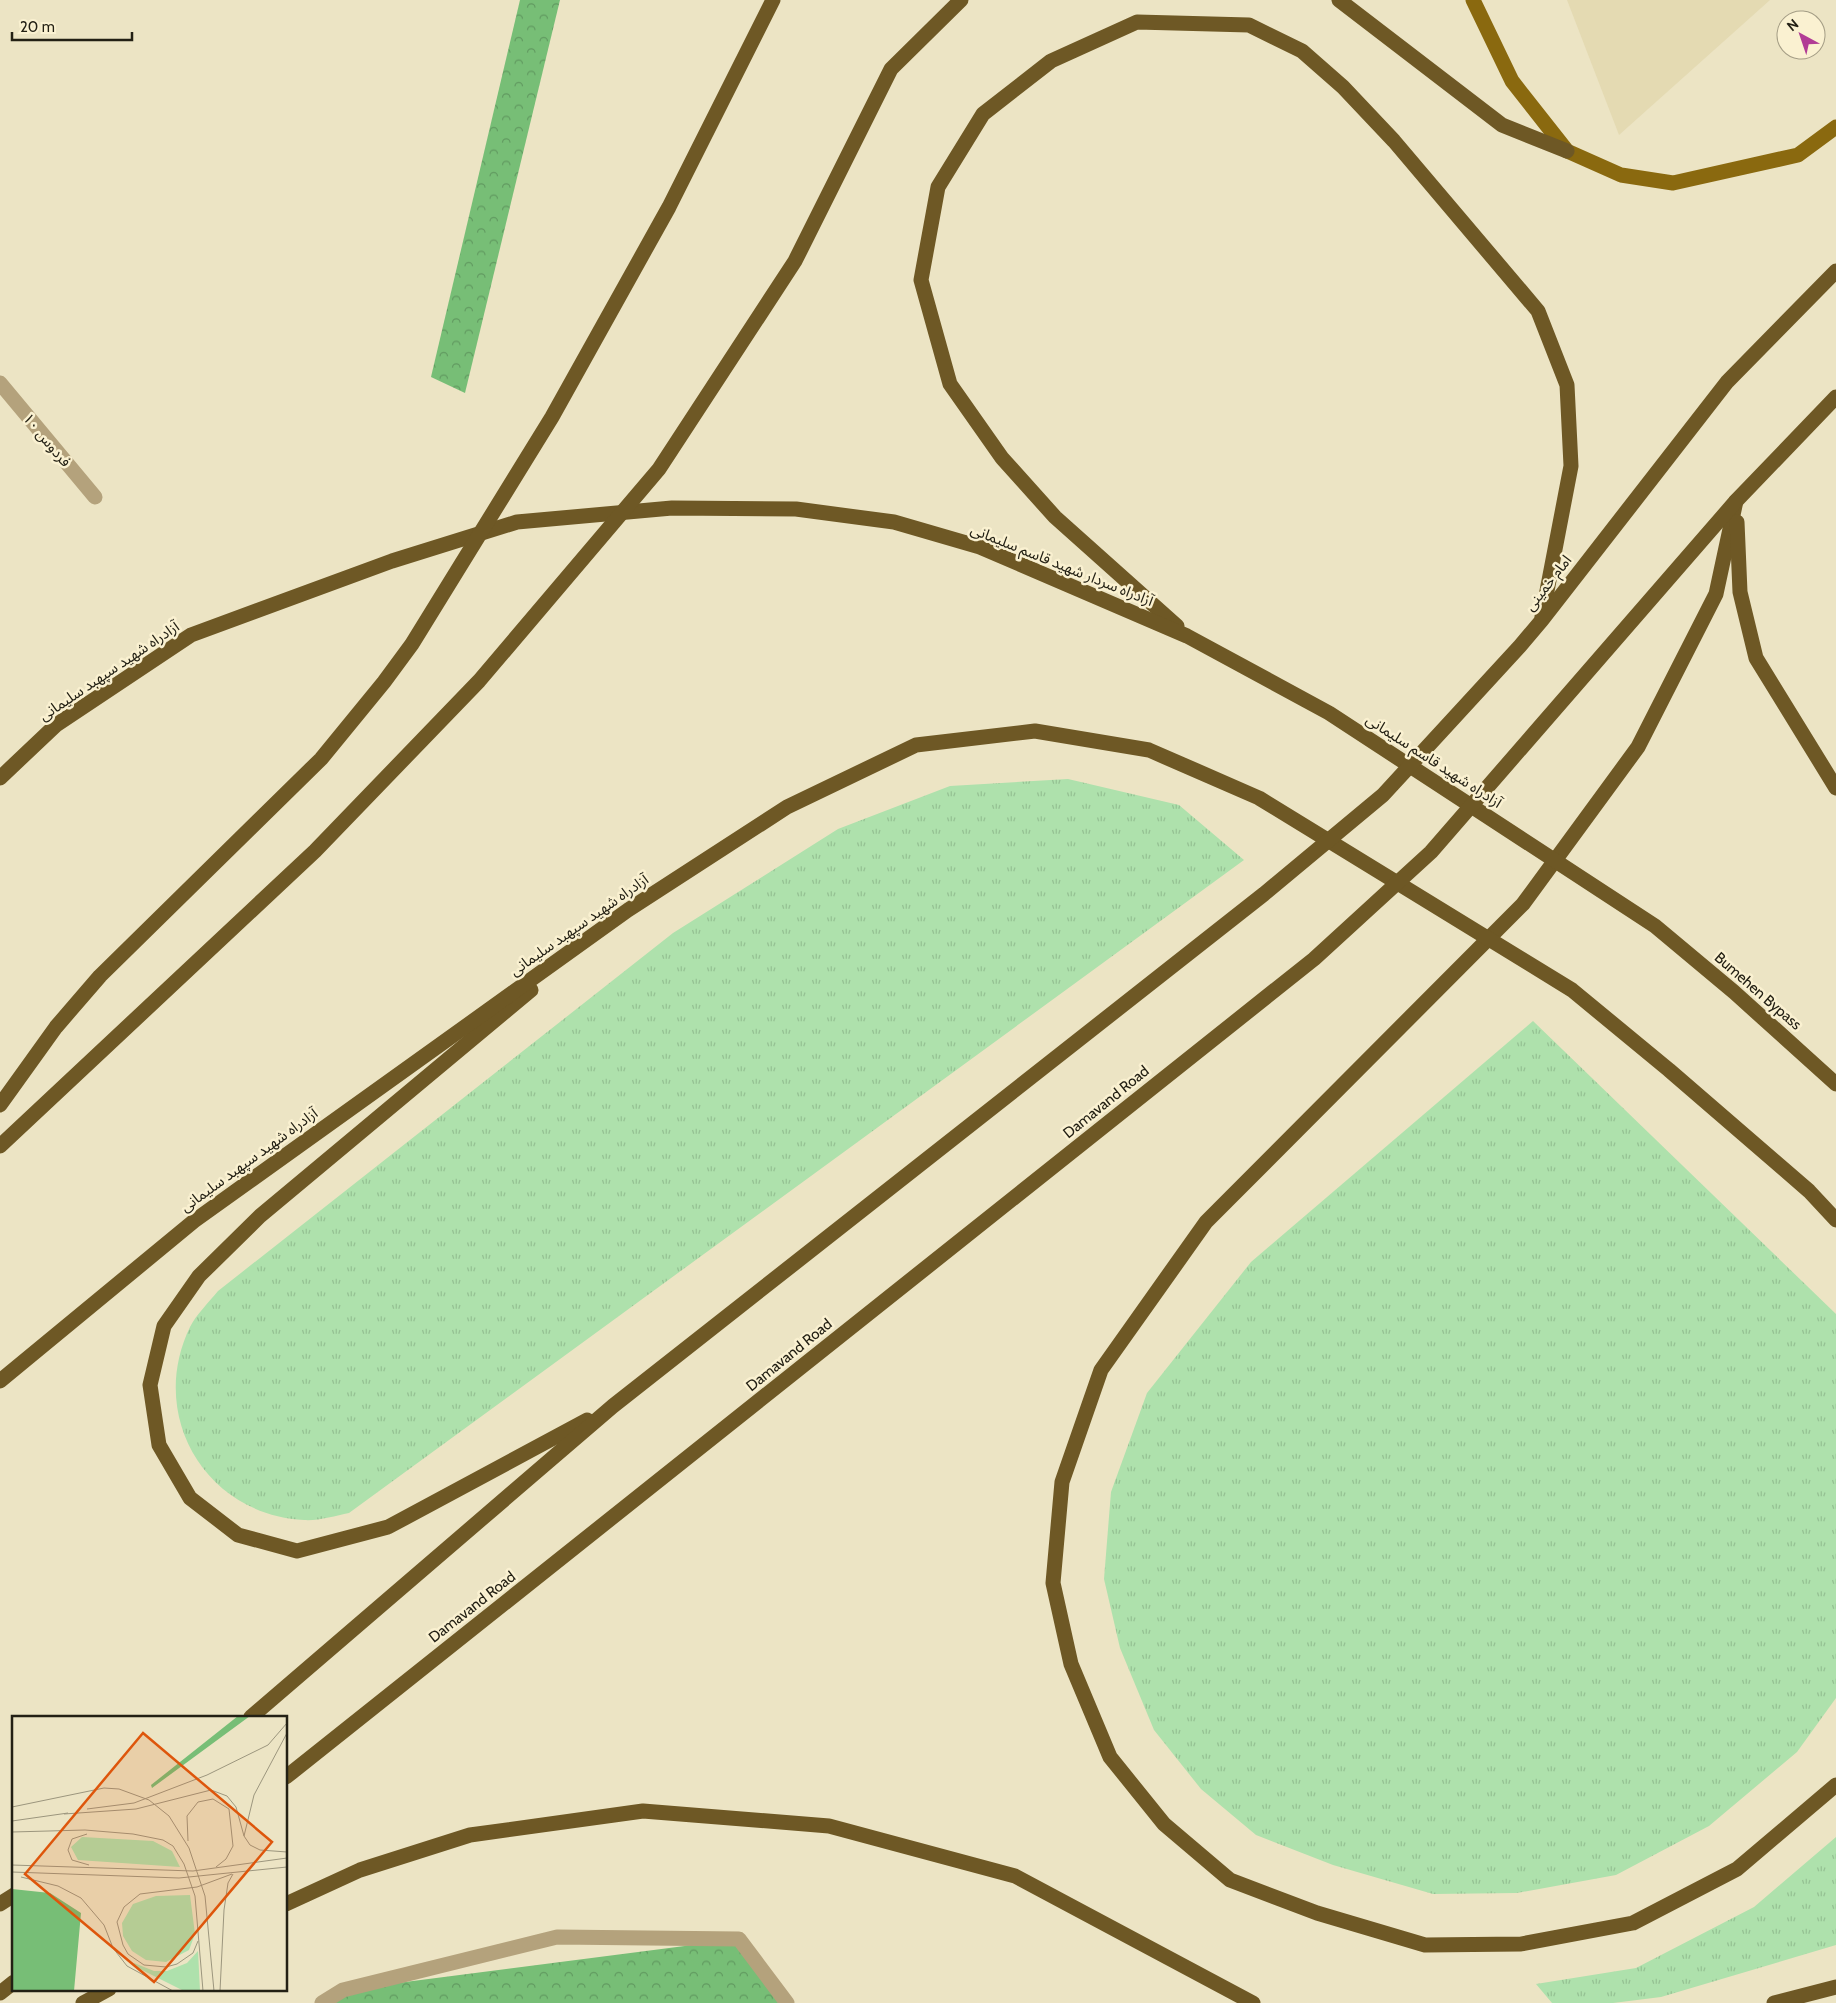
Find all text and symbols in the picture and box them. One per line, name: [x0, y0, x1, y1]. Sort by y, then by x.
scale bar: [12, 10, 132, 42]
north arrow: [1776, 10, 1826, 60]
text: N: [1783, 15, 1802, 35]
text: 20 m: [20, 18, 55, 36]
street label: فردوس ۱۰: [19, 409, 75, 471]
street label: آزادراه سردار شهید قاسم سلیمانی: [967, 520, 1156, 612]
street label: امام خمینی: [1521, 552, 1577, 616]
street label: آزادراه شهید سپهبد سلیمانی: [35, 617, 184, 726]
street label: آزادراه شهید قاسم سلیمانی: [1362, 710, 1506, 814]
street label: آزادراه شهید سپهبد سلیمانی: [506, 870, 653, 981]
street label: Bumehen Bypass: [1711, 948, 1805, 1034]
street label: Damavand Road: [1059, 1062, 1153, 1142]
street label: آزادراه شهید سپهبد سلیمانی: [177, 1104, 322, 1217]
street label: Damavand Road: [742, 1315, 836, 1395]
street label: Damavand Road: [425, 1568, 519, 1646]
inset map: [12, 1716, 288, 1990]

